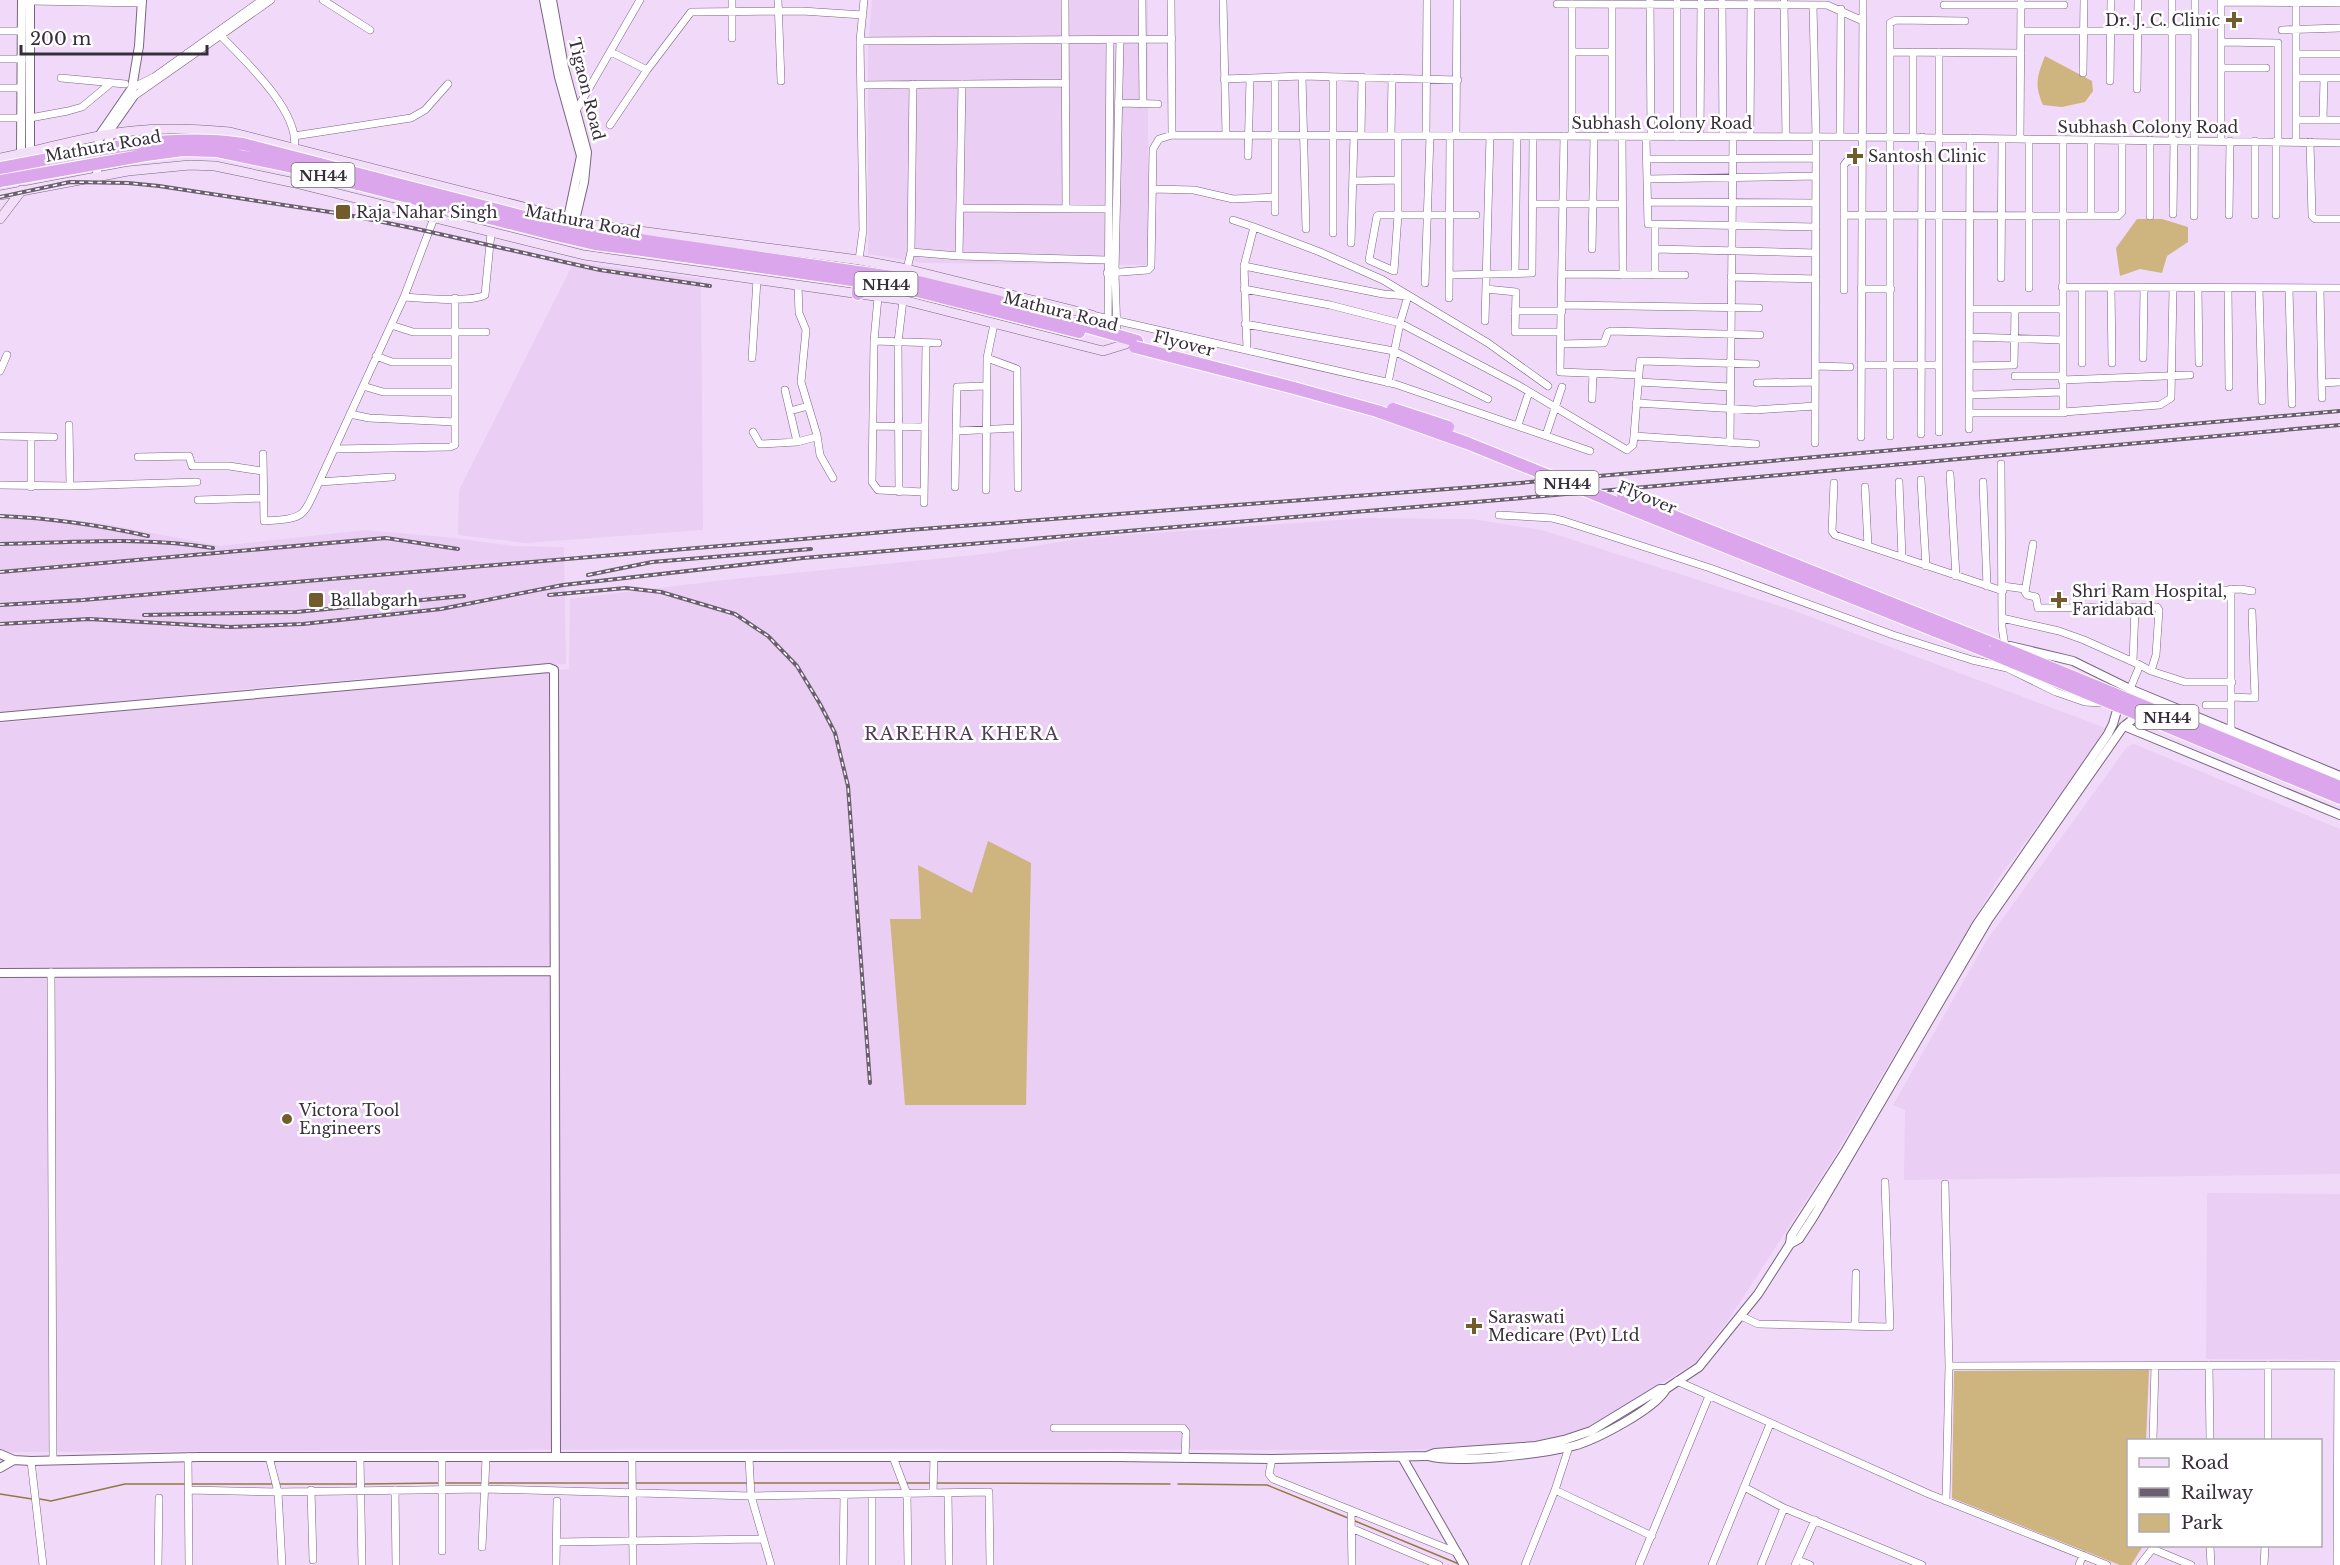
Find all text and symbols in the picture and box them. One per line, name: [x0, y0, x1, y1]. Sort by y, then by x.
place label: Dr. J. C. Clinic: [2105, 10, 2220, 30]
marker: Dr. J. C. Clinic: [2225, 11, 2243, 29]
scale bar: [21, 18, 207, 56]
text: 200 m: [30, 28, 91, 50]
street label: Tigaon Road: [565, 36, 609, 143]
street label: Subhash Colony Road: [1572, 113, 1753, 133]
street label: Subhash Colony Road: [2058, 117, 2239, 137]
street label: Mathura Road: [43, 126, 163, 166]
place label: Santosh Clinic: [1868, 146, 1987, 166]
marker: Santosh Clinic: [1846, 147, 1864, 165]
road number: NH44: [292, 163, 354, 187]
street label: Mathura Road: [523, 200, 643, 242]
place label: Raja Nahar Singh: [356, 202, 497, 222]
marker: Raja Nahar Singh: [334, 203, 352, 221]
road number: NH44: [854, 272, 918, 296]
street label: Mathura Road: [1002, 287, 1121, 335]
street label: Flyover: [1151, 326, 1217, 360]
road number: NH44: [1536, 471, 1598, 495]
street label: Flyover: [1614, 476, 1680, 518]
place label: Shri Ram Hospital, Faridabad: [2072, 581, 2227, 619]
place label: Ballabgarh: [330, 590, 418, 610]
marker: Ballabgarh: [307, 591, 325, 609]
marker: Shri Ram Hospital, Faridabad: [2050, 591, 2068, 609]
road number: NH44: [2136, 705, 2198, 729]
district label: RAREHRA KHERA: [864, 723, 1060, 745]
place label: Victora Tool Engineers: [298, 1100, 400, 1138]
marker: Victora Tool Engineers: [280, 1112, 294, 1126]
place label: Saraswati Medicare (Pvt) Ltd: [1488, 1307, 1640, 1345]
marker: Saraswati Medicare (Pvt) Ltd: [1465, 1317, 1483, 1335]
legend: [2127, 1439, 2322, 1547]
text: Road: [2181, 1452, 2229, 1474]
text: Railway: [2181, 1482, 2254, 1504]
text: Park: [2181, 1512, 2223, 1534]

